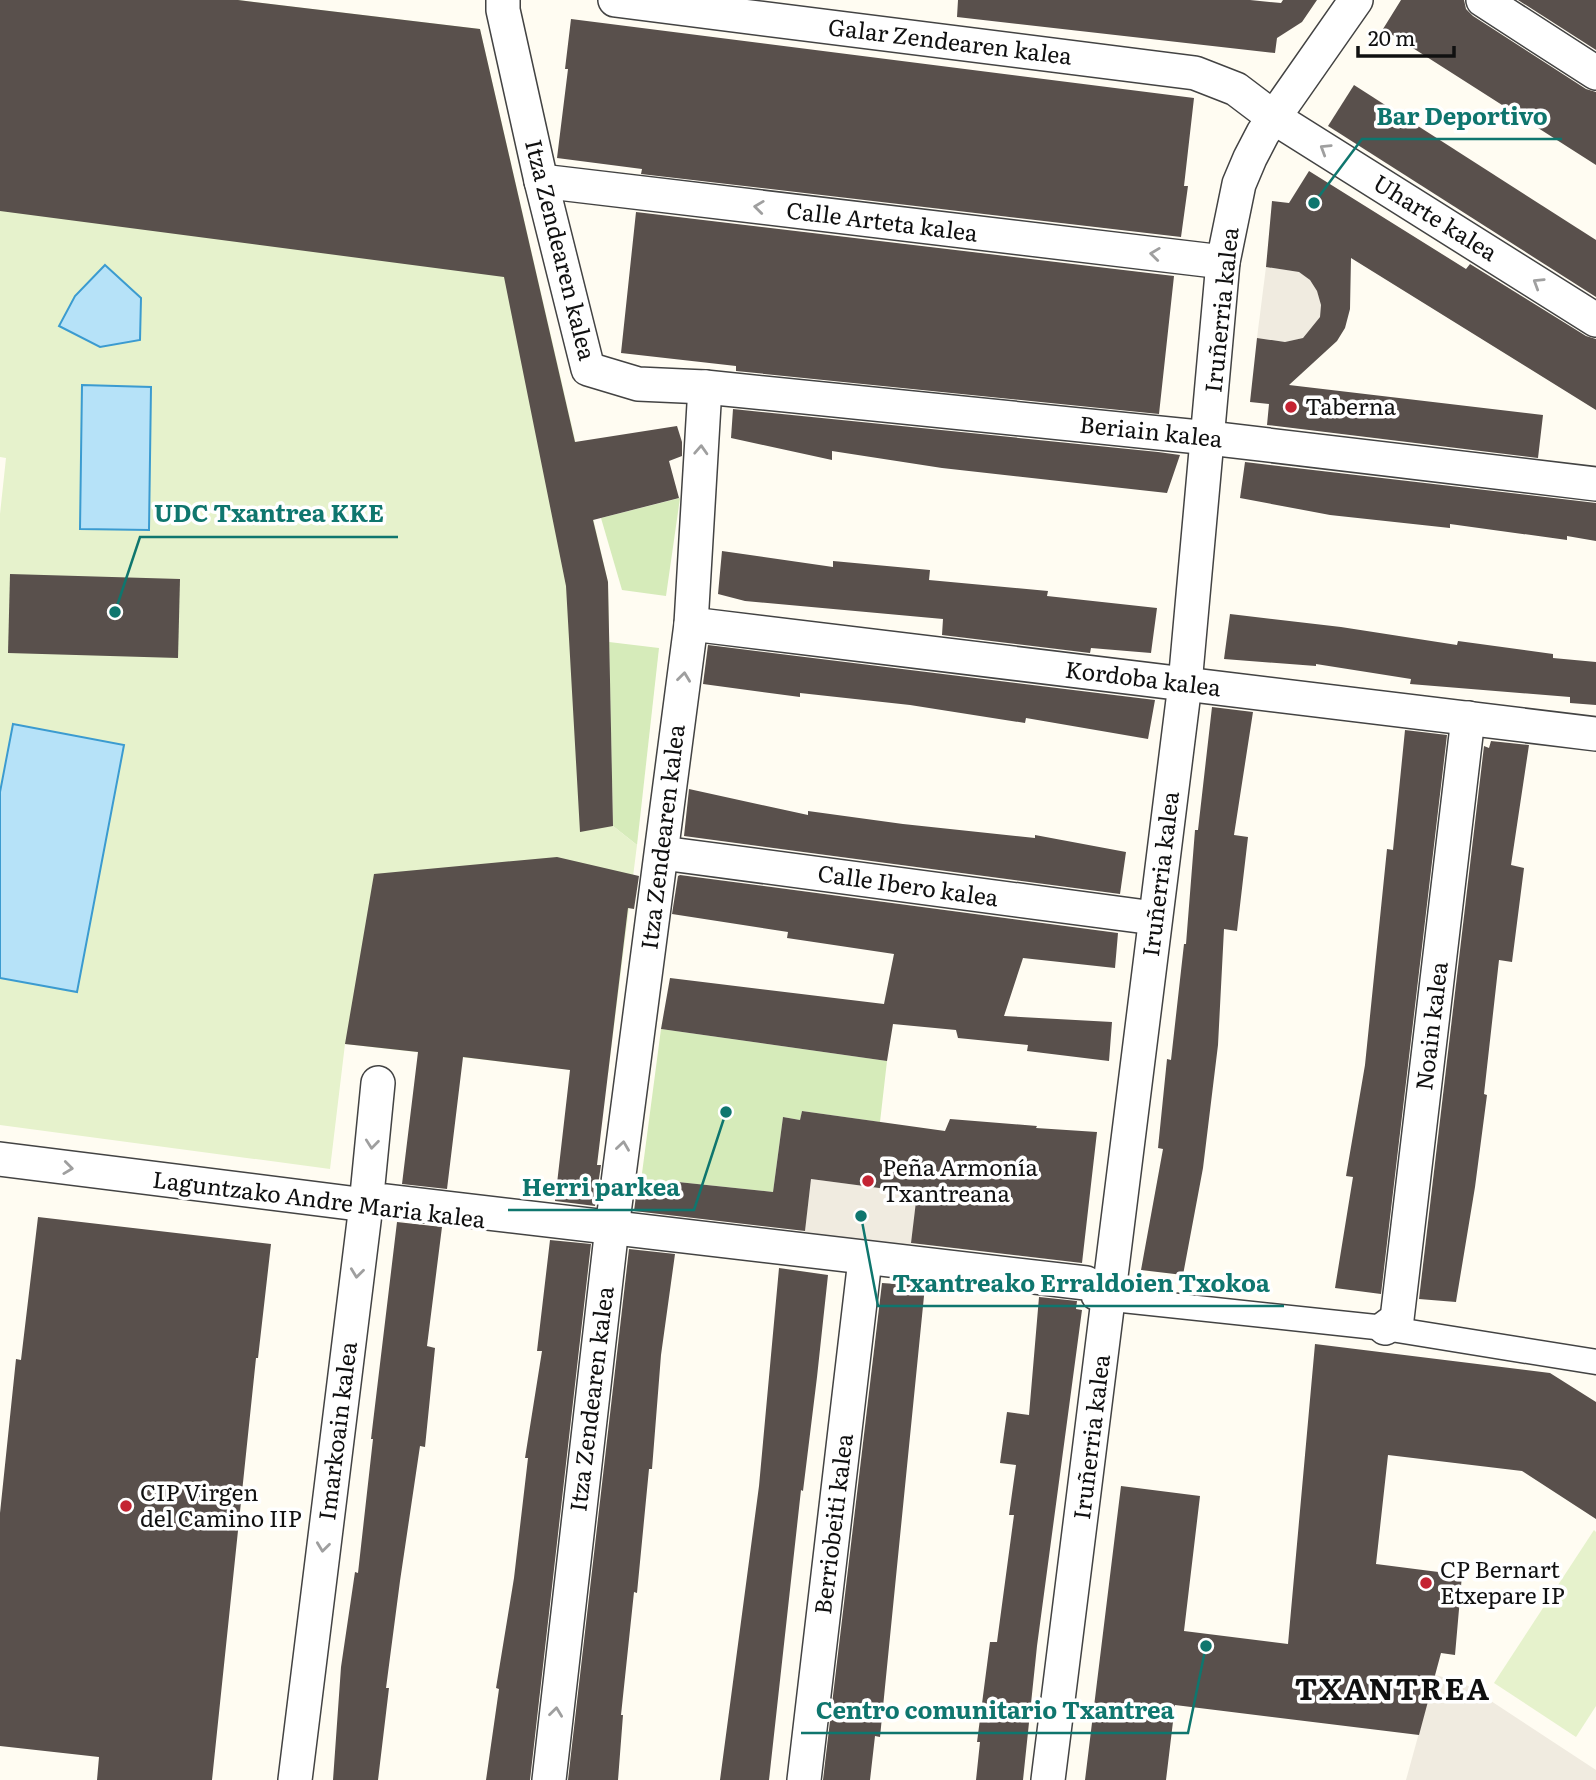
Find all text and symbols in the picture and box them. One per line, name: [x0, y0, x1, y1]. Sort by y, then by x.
street label: Galar Zendearen kalea: [826, 8, 1075, 72]
scale bar: [1358, 14, 1454, 58]
text: 20 m: [1368, 21, 1415, 52]
callout: Bar Deportivo: [1362, 94, 1562, 139]
text: Bar Deportivo: [1376, 97, 1548, 132]
street label: Itza Zendearen kalea: [518, 135, 606, 364]
one-way arrow: [1319, 145, 1332, 158]
street label: Uharte kalea: [1367, 165, 1505, 268]
street label: Calle Arteta kalea: [785, 191, 980, 249]
one-way arrow: [753, 200, 764, 215]
street label: Iruñerria kalea: [1194, 225, 1246, 394]
one-way arrow: [1149, 246, 1161, 261]
one-way arrow: [1533, 279, 1546, 292]
place label: Taberna: [1305, 388, 1397, 422]
marker: Taberna: [1283, 399, 1299, 415]
street label: Beriain kalea: [1078, 406, 1225, 454]
one-way arrow: [693, 445, 708, 456]
callout: UDC Txantrea KKE: [140, 492, 398, 537]
text: UDC Txantrea KKE: [154, 494, 384, 529]
street label: Kordoba kalea: [1063, 651, 1224, 704]
one-way arrow: [676, 671, 691, 683]
street label: Itza Zendearen kalea: [630, 722, 692, 951]
street label: Iruñerria kalea: [1132, 789, 1186, 958]
street label: Calle Ibero kalea: [816, 855, 1001, 914]
street label: Noain kalea: [1405, 959, 1455, 1092]
one-way arrow: [364, 1138, 379, 1150]
one-way arrow: [615, 1140, 630, 1151]
place label: Peña Armonía Txantreana: [882, 1149, 1038, 1209]
one-way arrow: [62, 1160, 74, 1175]
street label: Laguntzako Andre Maria kalea: [151, 1161, 488, 1235]
callout: Herri parkea: [508, 1165, 694, 1210]
text: Herri parkea: [522, 1168, 680, 1203]
marker: Peña Armonía Txantreana: [860, 1173, 876, 1189]
callout: Txantreako Erraldoien Txokoa: [878, 1261, 1284, 1306]
text: Txantreako Erraldoien Txokoa: [892, 1264, 1270, 1299]
one-way arrow: [350, 1267, 365, 1279]
street label: Itza Zendearen kalea: [559, 1284, 621, 1513]
street label: Imarkoain kalea: [308, 1339, 364, 1522]
street label: Iruñerria kalea: [1063, 1352, 1117, 1521]
street label: Berriobeiti kalea: [804, 1431, 860, 1616]
place label: CIP Virgen del Camino IIP: [140, 1474, 302, 1534]
marker: CIP Virgen del Camino IIP: [118, 1498, 134, 1514]
one-way arrow: [316, 1542, 331, 1553]
place label: CP Bernart Etxepare IP: [1440, 1551, 1565, 1611]
marker: CP Bernart Etxepare IP: [1418, 1575, 1434, 1591]
district label: TXANTREA: [1295, 1665, 1491, 1709]
callout: Centro comunitario Txantrea: [801, 1688, 1188, 1733]
text: Centro comunitario Txantrea: [816, 1691, 1174, 1726]
one-way arrow: [549, 1706, 564, 1718]

